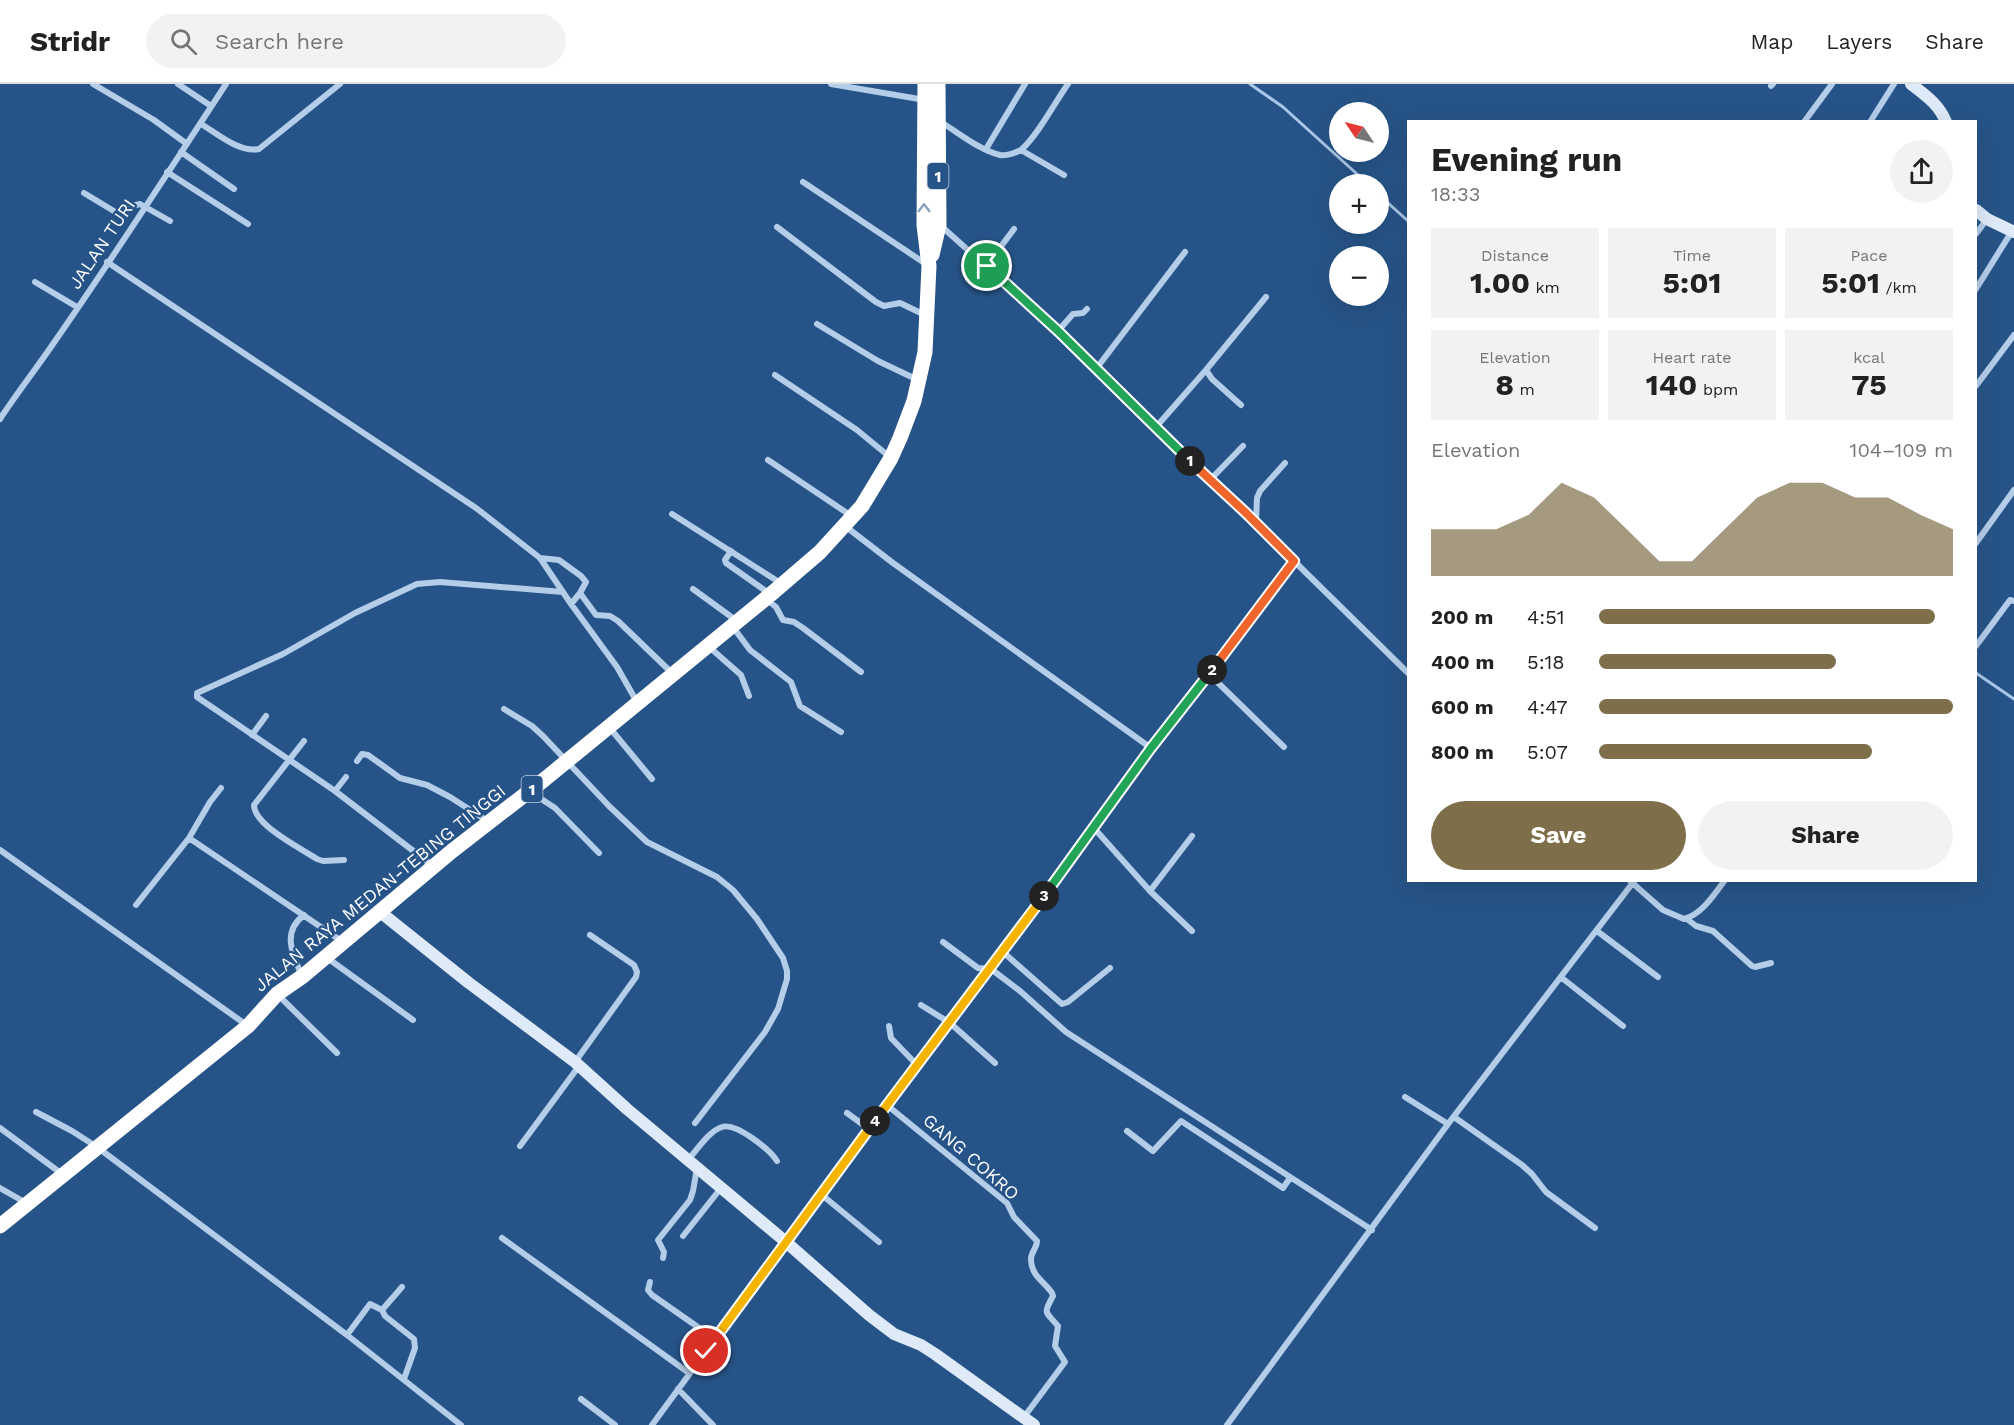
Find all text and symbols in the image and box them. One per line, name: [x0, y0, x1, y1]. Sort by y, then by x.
search box: [146, 14, 566, 68]
text: Stridr: [30, 25, 110, 58]
icon: search: [167, 25, 200, 58]
text: Search here: [215, 29, 344, 54]
text: Map: [1750, 29, 1793, 54]
text: Layers: [1826, 29, 1892, 54]
text: Share: [1925, 29, 1984, 54]
north arrow: [1329, 102, 1389, 162]
map controls: [1329, 102, 1389, 306]
text: Evening run: [1431, 140, 1622, 179]
button: share: [1890, 140, 1953, 203]
road number: 1: [928, 163, 948, 189]
button: +: [1329, 174, 1389, 234]
text: 18:33: [1431, 182, 1480, 206]
street label: JALAN TURI: [64, 195, 139, 293]
one-way arrow: [918, 204, 931, 213]
pin: [961, 240, 1012, 291]
button: −: [1329, 246, 1389, 306]
text: Distance: [1481, 246, 1549, 265]
text: Time: [1673, 246, 1711, 265]
text: Pace: [1850, 246, 1888, 265]
icon: arrive: [970, 249, 1003, 282]
text: 1.00: [1470, 265, 1530, 300]
text: 5:01: [1663, 265, 1721, 300]
text: 5:01: [1821, 265, 1880, 300]
text: km: [1530, 278, 1560, 297]
text: /km: [1880, 278, 1917, 297]
text: Elevation: [1479, 348, 1551, 367]
text: Heart rate: [1652, 348, 1732, 367]
text: kcal: [1853, 348, 1885, 367]
text: 8: [1495, 367, 1514, 402]
text: 140: [1646, 367, 1697, 402]
text: 75: [1851, 367, 1887, 402]
text: m: [1514, 380, 1535, 399]
text: bpm: [1697, 380, 1738, 399]
text: Elevation: [1431, 438, 1520, 462]
text: 104–109 m: [1850, 438, 1953, 462]
pin: 1: [1175, 446, 1205, 476]
text: 1: [1187, 451, 1193, 470]
text: 200 m: [1431, 605, 1493, 629]
text: 4:51: [1527, 605, 1565, 629]
text: 400 m: [1431, 650, 1494, 674]
text: 5:18: [1527, 650, 1565, 674]
pin: 2: [1197, 655, 1227, 685]
text: 2: [1207, 660, 1217, 679]
text: 600 m: [1431, 695, 1494, 719]
text: 4:47: [1527, 695, 1568, 719]
text: 800 m: [1431, 740, 1494, 764]
text: 5:07: [1527, 740, 1568, 764]
road number: 1: [522, 776, 542, 802]
street label: JALAN RAYA MEDAN-TEBING TINGGI: [250, 780, 509, 995]
button: Save: [1431, 801, 1686, 870]
button: Share: [1698, 801, 1953, 870]
pin: 3: [1029, 881, 1059, 911]
text: 3: [1039, 886, 1049, 905]
pin: 4: [860, 1106, 890, 1136]
street label: GANG COKRO: [919, 1109, 1024, 1204]
text: 4: [870, 1111, 880, 1130]
pin: [680, 1325, 731, 1376]
icon: check: [689, 1334, 722, 1367]

